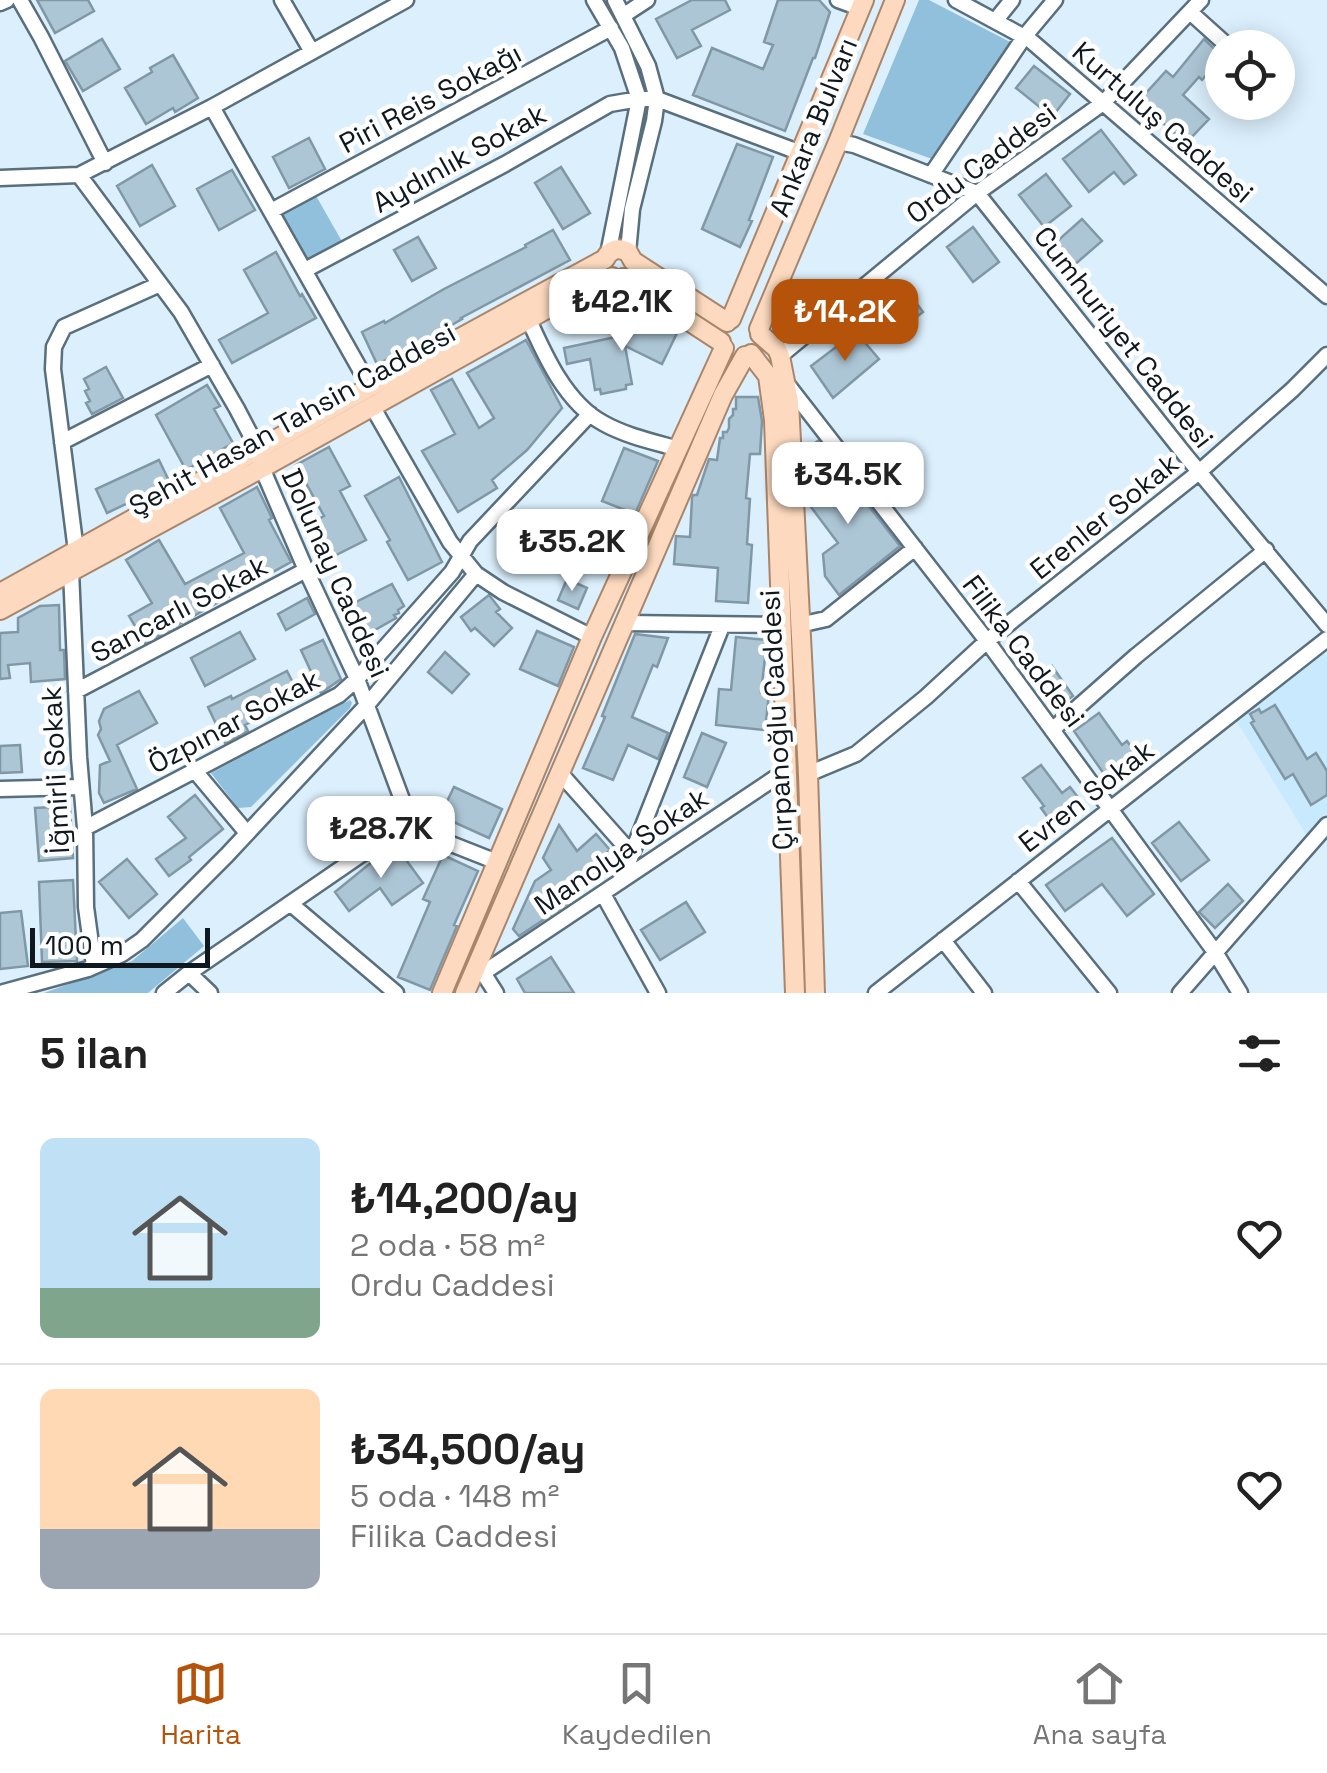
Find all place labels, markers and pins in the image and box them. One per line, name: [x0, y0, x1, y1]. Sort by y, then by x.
pin: ₺42.1K: [541, 269, 703, 354]
pin: ₺14.2K: [764, 279, 926, 364]
pin: ₺34.5K: [767, 442, 929, 527]
pin: ₺35.2K: [491, 509, 653, 594]
pin: ₺28.7K: [300, 796, 462, 881]

